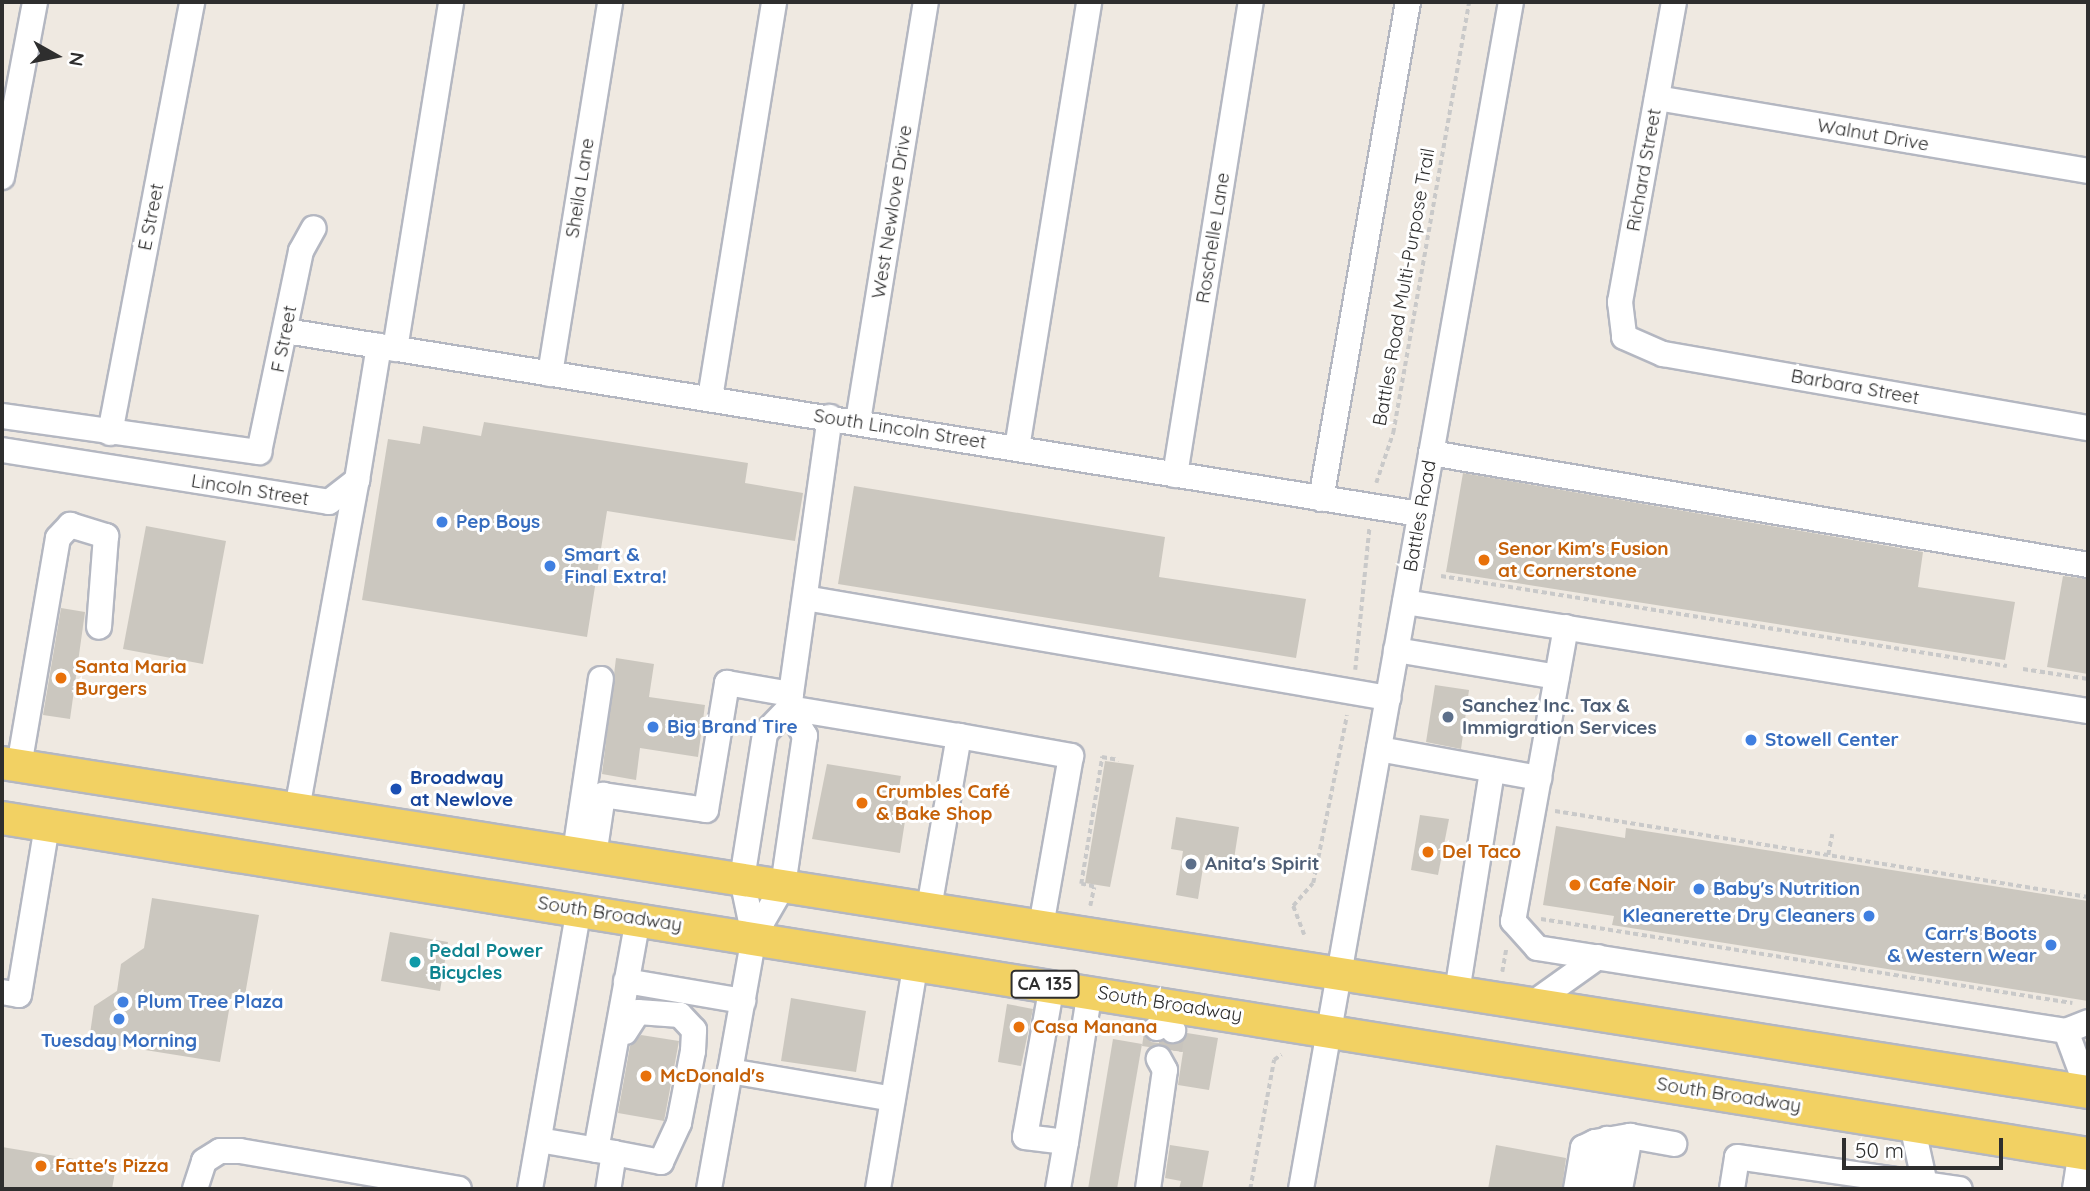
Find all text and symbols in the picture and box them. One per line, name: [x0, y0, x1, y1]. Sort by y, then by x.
north arrow: [21, 21, 91, 91]
text: N: [64, 51, 90, 68]
street label: Richard Street: [1622, 107, 1666, 233]
street label: Walnut Drive: [1815, 114, 1931, 156]
street label: West Newlove Drive: [867, 124, 917, 300]
street label: Sheila Lane: [561, 136, 599, 240]
street label: Battles Road Multi-Purpose Trail: [1368, 146, 1440, 428]
street label: Roschelle Lane: [1191, 171, 1235, 305]
street label: E Street: [133, 181, 169, 253]
street label: F Street: [266, 304, 302, 374]
street label: Barbara Street: [1789, 364, 1921, 410]
street label: South Lincoln Street: [812, 404, 988, 454]
street label: Battles Road: [1399, 458, 1441, 574]
street label: Lincoln Street: [189, 469, 311, 511]
place label: Pep Boys: [456, 511, 540, 533]
marker: Pep Boys: [434, 514, 450, 530]
place label: Senor Kim's Fusion at Cornerstone: [1498, 538, 1669, 582]
place label: Smart & Final Extra!: [564, 544, 667, 588]
marker: Senor Kim's Fusion at Cornerstone: [1476, 552, 1492, 568]
marker: Smart & Final Extra!: [542, 558, 558, 574]
place label: Santa Maria Burgers: [75, 656, 187, 700]
marker: Santa Maria Burgers: [53, 670, 69, 686]
place label: Sanchez Inc. Tax & Immigration Services: [1462, 695, 1657, 739]
marker: Sanchez Inc. Tax & Immigration Services: [1440, 709, 1456, 725]
place label: Big Brand Tire: [667, 716, 798, 738]
marker: Big Brand Tire: [645, 719, 661, 735]
place label: Stowell Center: [1765, 729, 1899, 751]
marker: Stowell Center: [1743, 732, 1759, 748]
place label: Broadway at Newlove: [410, 767, 513, 811]
marker: Broadway at Newlove: [388, 781, 404, 797]
place label: Crumbles Café & Bake Shop: [876, 781, 1010, 825]
marker: Crumbles Café & Bake Shop: [854, 795, 870, 811]
place label: Del Taco: [1442, 841, 1521, 863]
marker: Del Taco: [1420, 844, 1436, 860]
place label: Anita's Spirit: [1205, 853, 1319, 875]
marker: Anita's Spirit: [1183, 856, 1199, 872]
place label: Cafe Noir: [1589, 874, 1676, 896]
marker: Cafe Noir: [1567, 877, 1583, 893]
place label: Baby's Nutrition: [1713, 878, 1860, 900]
marker: Baby's Nutrition: [1691, 881, 1707, 897]
street label: South Broadway: [536, 891, 684, 937]
place label: Kleanerette Dry Cleaners: [1623, 905, 1855, 927]
marker: Kleanerette Dry Cleaners: [1861, 908, 1877, 924]
place label: Carr's Boots & Western Wear: [1887, 923, 2037, 967]
marker: Carr's Boots & Western Wear: [2043, 937, 2059, 953]
place label: Pedal Power Bicycles: [429, 940, 543, 984]
marker: Pedal Power Bicycles: [407, 954, 423, 970]
road number: CA 135: [1010, 970, 1080, 999]
street label: South Broadway: [1096, 981, 1244, 1027]
place label: Plum Tree Plaza: [137, 991, 283, 1013]
marker: Plum Tree Plaza: [115, 994, 131, 1010]
marker: Tuesday Morning: [111, 1011, 127, 1027]
place label: Casa Manana: [1033, 1016, 1157, 1038]
marker: Casa Manana: [1011, 1019, 1027, 1035]
place label: Tuesday Morning: [41, 1030, 197, 1052]
place label: McDonald's: [660, 1065, 764, 1087]
marker: McDonald's: [638, 1068, 654, 1084]
street label: South Broadway: [1655, 1072, 1803, 1118]
scale bar: [1845, 1124, 2006, 1168]
text: 50 m: [1855, 1137, 1904, 1163]
place label: Fatte's Pizza: [55, 1155, 169, 1177]
marker: Fatte's Pizza: [33, 1158, 49, 1174]

